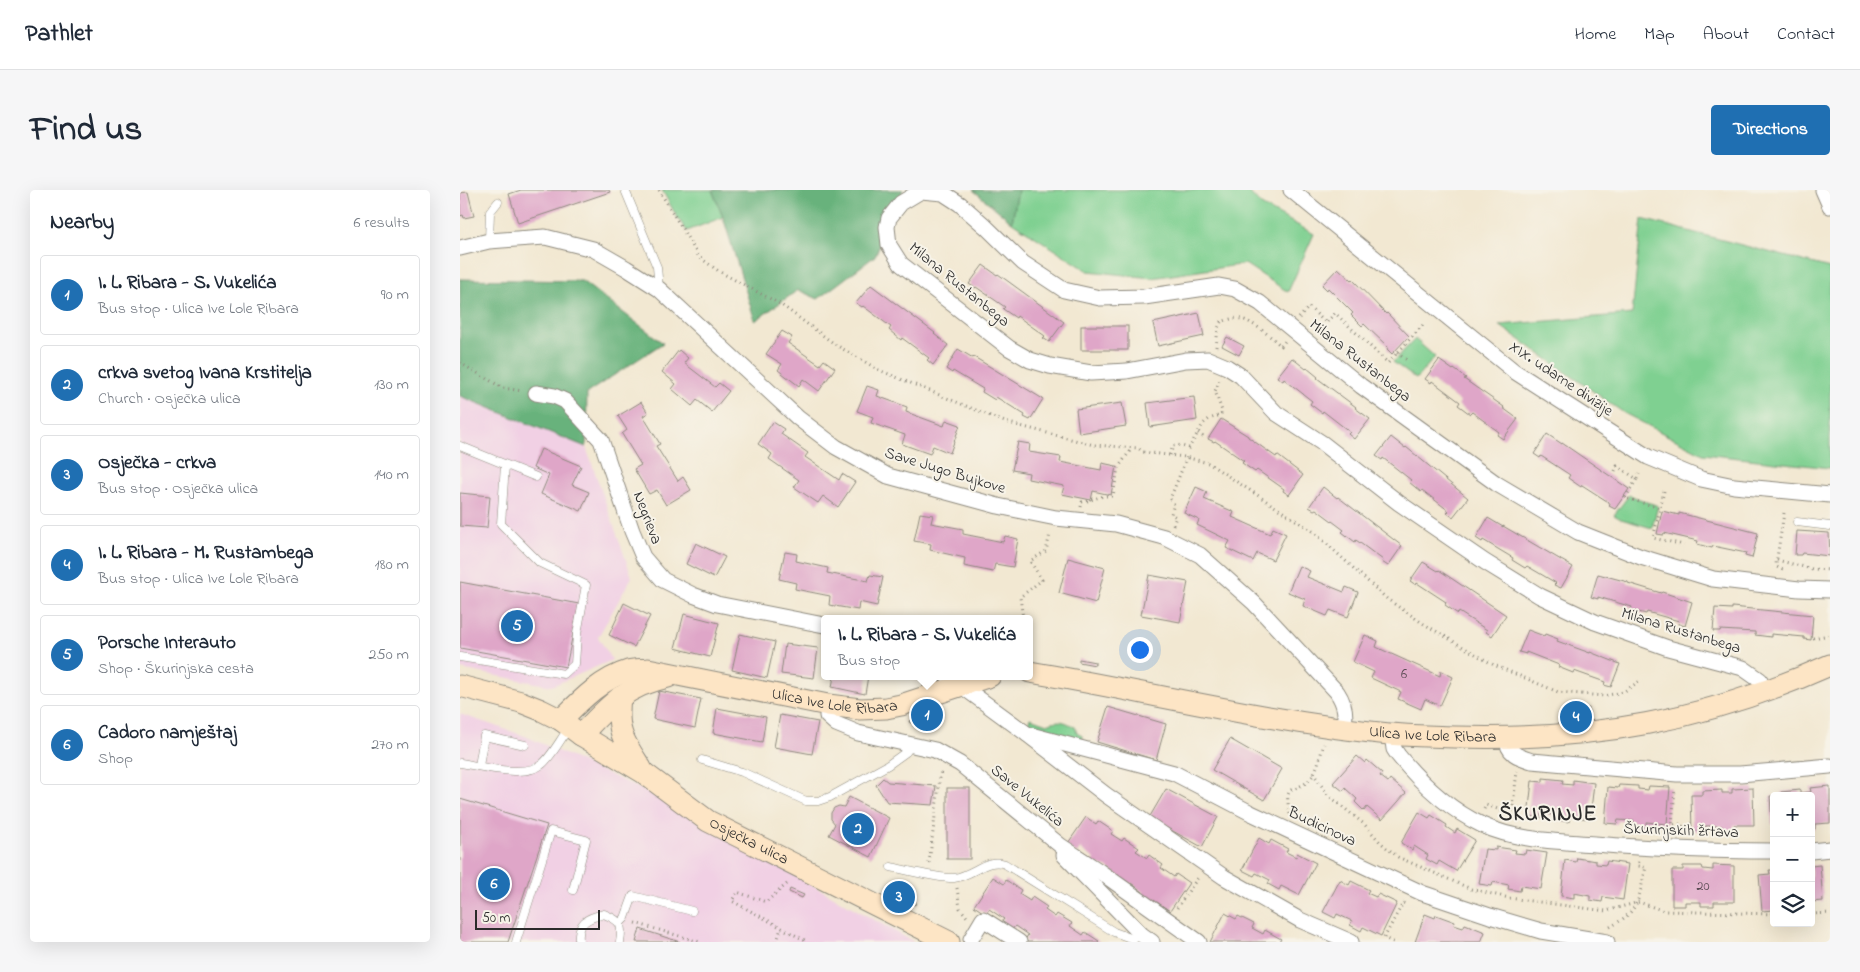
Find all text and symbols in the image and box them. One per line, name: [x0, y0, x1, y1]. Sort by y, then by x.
text: Pathlet: [25, 17, 93, 52]
text: Home: [1575, 22, 1616, 48]
text: Map: [1644, 22, 1675, 48]
text: About: [1703, 22, 1749, 48]
text: Contact: [1777, 22, 1835, 48]
text: Find us: [30, 105, 142, 156]
button: Directions: [1711, 105, 1830, 155]
text: Nearby: [50, 208, 114, 238]
text: 6 results: [353, 211, 410, 235]
street label: Milana Rustanbega: [903, 237, 1015, 333]
text: I. L. Ribara - S. Vukelića: [98, 270, 276, 297]
text: 1: [64, 283, 70, 307]
text: 90 m: [381, 283, 409, 307]
text: Bus stop · Ulica Ive Lole Ribara: [98, 297, 299, 321]
street label: Milana Rustanbega: [1304, 313, 1416, 409]
street label: XIX. udarne divizije: [1504, 335, 1619, 423]
text: crkva svetog Ivana Krstitelja: [98, 360, 312, 387]
text: 2: [63, 373, 71, 397]
text: 130 m: [374, 373, 409, 397]
text: Church · Osječka ulica: [98, 387, 241, 411]
street label: Save Jugo Bujkove: [882, 441, 1009, 501]
text: Osječka - crkva: [98, 450, 216, 477]
text: 3: [64, 463, 70, 487]
text: 140 m: [374, 463, 409, 487]
text: Bus stop · Osječka ulica: [98, 477, 258, 501]
street label: Negrieva: [626, 488, 668, 548]
text: I. L. Ribara - M. Rustambega: [98, 540, 314, 567]
text: 4: [64, 553, 70, 577]
text: 180 m: [375, 553, 409, 577]
text: Bus stop · Ulica Ive Lole Ribara: [98, 567, 299, 591]
street label: Milana Rustanbega: [1618, 601, 1744, 661]
pin: 5: [501, 607, 533, 645]
popup: [821, 615, 1033, 680]
text: I. L. Ribara - S. Vukelića: [838, 622, 1016, 649]
text: Porsche Interauto: [98, 630, 236, 657]
your location: [1127, 637, 1153, 663]
text: 5: [62, 643, 72, 667]
text: 250 m: [369, 643, 409, 667]
text: Bus stop: [838, 649, 900, 673]
text: Shop · Škurinjska cesta: [98, 657, 254, 681]
house number: 6: [1401, 664, 1407, 685]
street label: Ulica Ive Lole Ribara: [770, 682, 900, 721]
pin: 1: [911, 696, 943, 734]
pin: 4: [1560, 698, 1592, 736]
text: Cadoro namještaj: [98, 720, 237, 747]
street label: Ulica Ive Lole Ribara: [1368, 720, 1496, 750]
text: 6: [63, 733, 71, 757]
text: 270 m: [371, 733, 409, 757]
text: Shop: [98, 747, 133, 771]
street label: Save Vukelića: [985, 759, 1069, 833]
map controls: [1770, 792, 1815, 927]
button: +: [1770, 792, 1815, 837]
street label: Budicinova: [1283, 800, 1360, 853]
district label: ŠKURINJE: [1499, 800, 1597, 830]
pin: 2: [842, 810, 874, 848]
street label: Osječka ulica: [705, 811, 793, 871]
street label: Škurinjskih žrtava: [1623, 817, 1739, 845]
button: −: [1770, 837, 1815, 882]
pin: 6: [478, 865, 510, 903]
house number: 20: [1696, 876, 1710, 897]
pin: 3: [883, 878, 915, 916]
button: layers: [1770, 882, 1815, 927]
scale bar: [475, 907, 600, 930]
text: 50 m: [482, 908, 510, 929]

